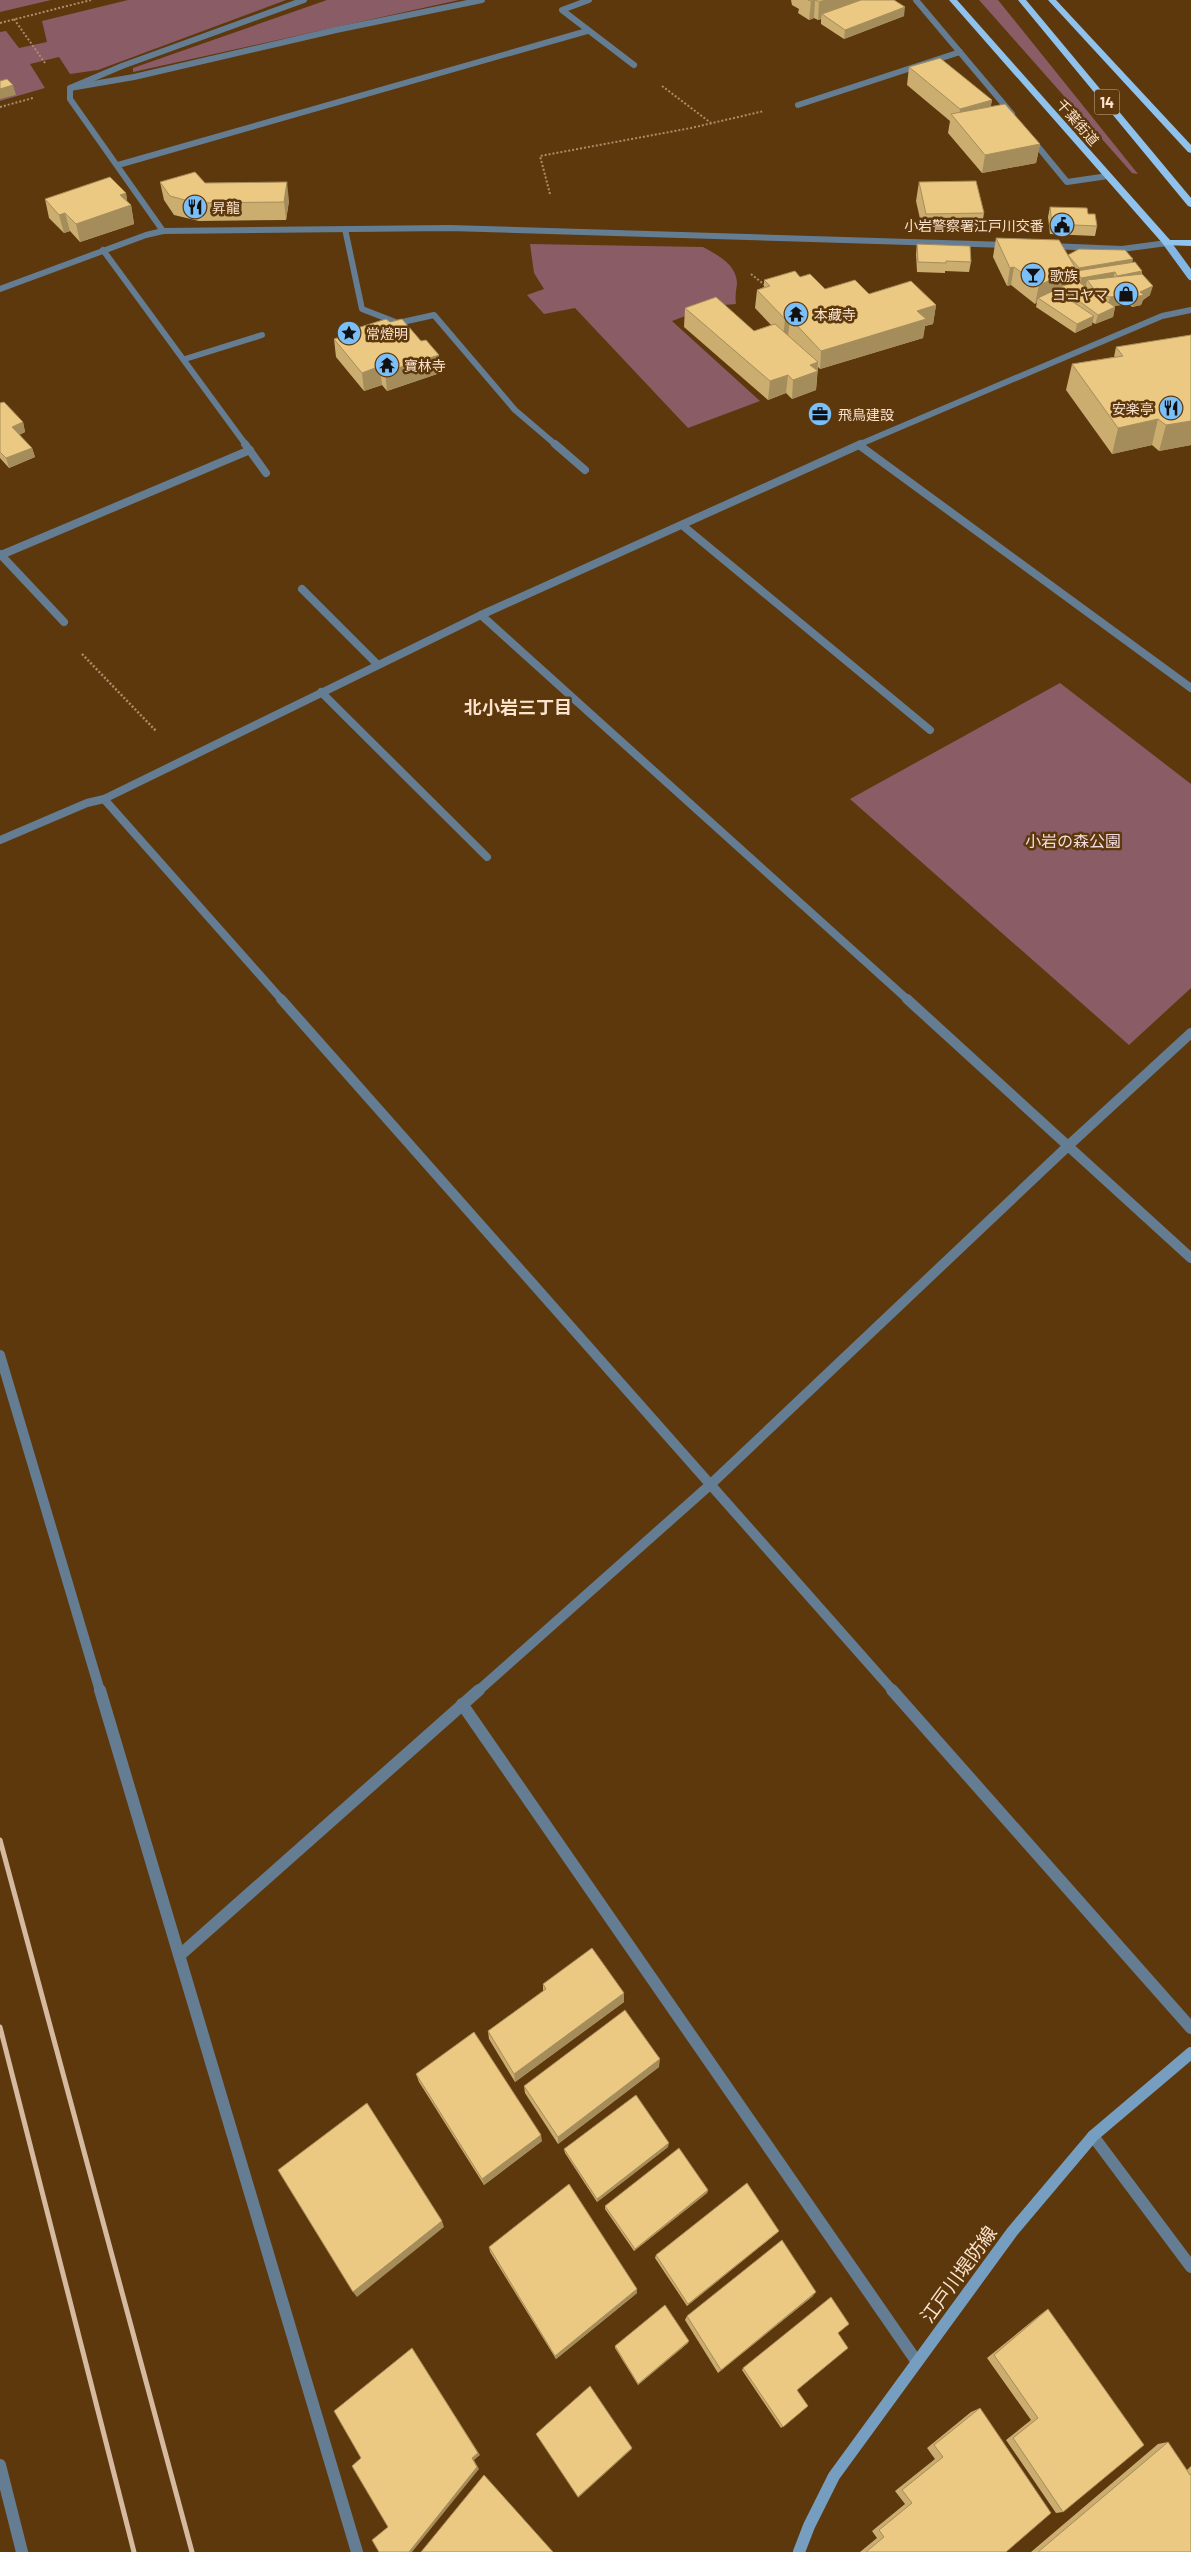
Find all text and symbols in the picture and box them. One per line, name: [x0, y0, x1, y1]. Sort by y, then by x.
road number: 14: [1094, 90, 1120, 114]
street label: 千葉街道: [1053, 95, 1103, 149]
restaurant icon: 昇龍: [182, 194, 208, 220]
place label: 昇龍: [212, 199, 240, 216]
public building icon: 小岩警察署江戸川交番: [1049, 212, 1075, 238]
place label: 小岩警察署江戸川交番: [904, 217, 1044, 234]
bar icon: 歌族: [1020, 262, 1046, 288]
place label: 歌族: [1050, 267, 1078, 284]
shop icon: ヨコヤマ: [1113, 281, 1139, 307]
place label: ヨコヤマ: [1052, 286, 1108, 303]
temple icon: 本藏寺: [783, 301, 809, 327]
place label: 本藏寺: [814, 306, 856, 323]
place icon: 常燈明: [336, 320, 362, 346]
place label: 常燈明: [366, 325, 408, 342]
temple icon: 寶林寺: [374, 352, 400, 378]
place label: 寶林寺: [404, 357, 446, 374]
restaurant icon: 安楽亭: [1158, 395, 1184, 421]
place label: 安楽亭: [1112, 400, 1154, 417]
office icon: 飛鳥建設: [807, 401, 833, 427]
place label: 飛鳥建設: [838, 406, 894, 423]
district label: 北小岩三丁目: [464, 696, 572, 718]
park label: 小岩の森公園: [1025, 831, 1121, 850]
street label: 江戸川堤防線: [915, 2221, 1001, 2327]

